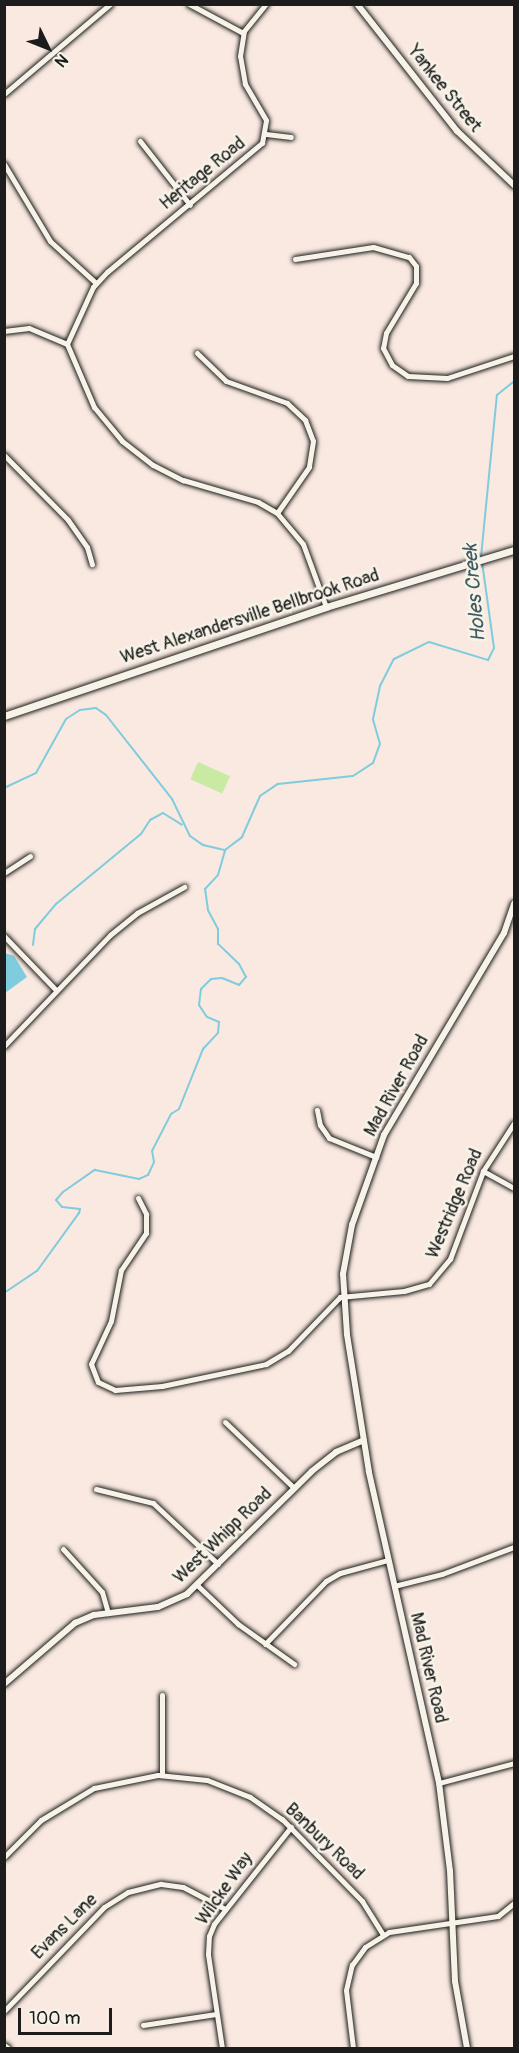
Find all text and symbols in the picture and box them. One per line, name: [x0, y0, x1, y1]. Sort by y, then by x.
north arrow: [18, 18, 78, 78]
street label: Yankee Street: [402, 41, 486, 137]
text: N: [50, 49, 72, 71]
street label: Heritage Road: [156, 133, 250, 215]
water label: Holes Creek: [458, 543, 490, 643]
street label: West Alexandersville Bellbrook Road: [118, 565, 382, 669]
street label: Mad River Road: [360, 1031, 434, 1141]
street label: Westridge Road: [422, 1146, 488, 1262]
street label: West Whipp Road: [169, 1483, 277, 1589]
street label: Mad River Road: [405, 1611, 451, 1725]
street label: Banbury Road: [280, 1799, 368, 1885]
street label: Wilcke Way: [192, 1849, 258, 1929]
street label: Evans Lane: [28, 1890, 102, 1964]
scale bar: [21, 1996, 116, 2034]
text: 100 m: [29, 2007, 81, 2030]

